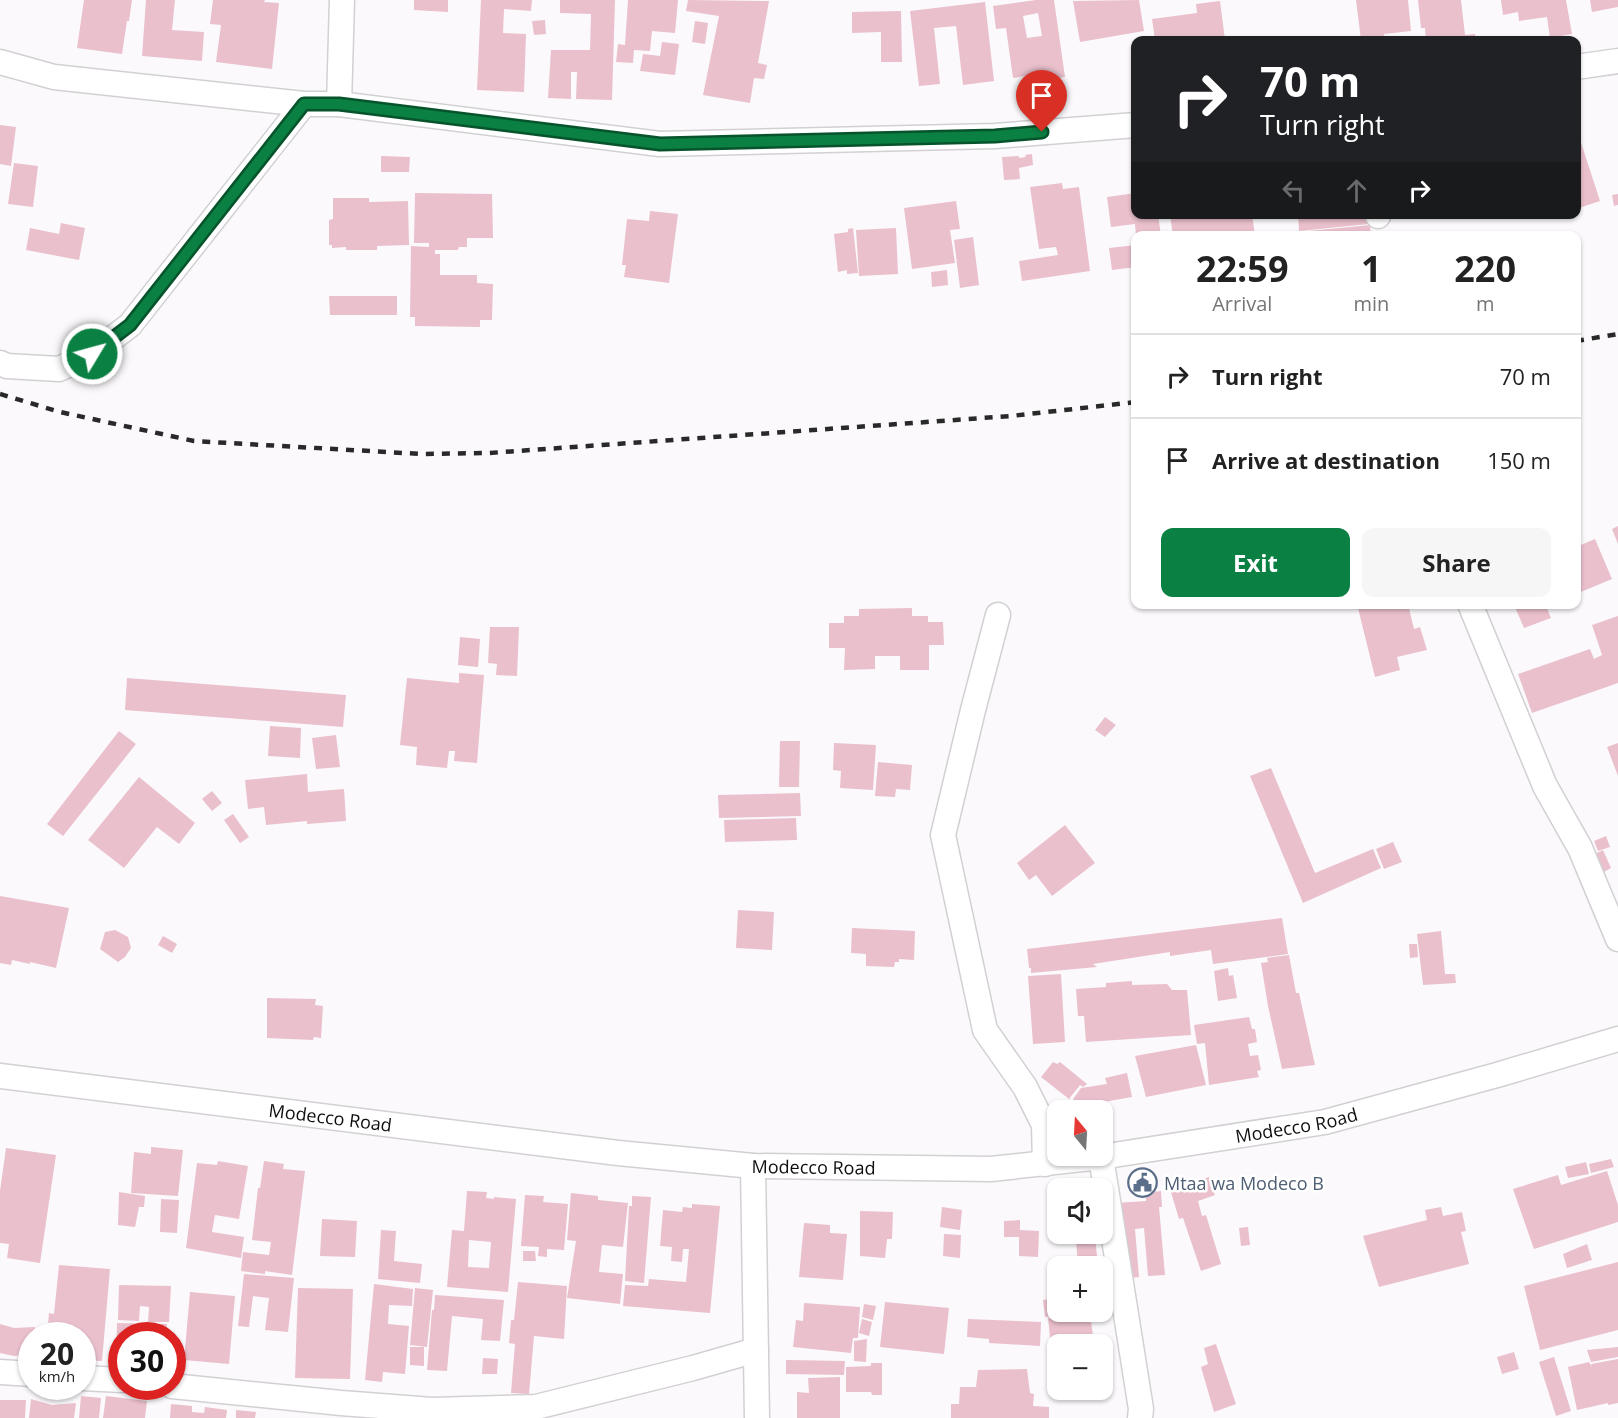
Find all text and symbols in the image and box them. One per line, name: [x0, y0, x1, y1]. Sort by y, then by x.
text: 70 m: [1260, 52, 1360, 109]
icon: right: [1161, 60, 1239, 138]
pin: [1016, 70, 1067, 132]
icon: arrive: [1025, 79, 1058, 112]
text: Turn right: [1260, 106, 1385, 143]
icon: left: [1277, 174, 1310, 207]
icon: ahead: [1340, 174, 1373, 207]
icon: right: [1403, 174, 1436, 207]
text: 22:59: [1196, 244, 1289, 293]
text: 1: [1361, 244, 1382, 293]
text: 220: [1454, 244, 1516, 293]
text: Arrival: [1212, 290, 1272, 317]
text: min: [1353, 290, 1389, 317]
text: m: [1476, 290, 1494, 317]
position arrow: [60, 322, 124, 386]
icon: right: [1161, 360, 1194, 393]
text: Turn right: [1212, 361, 1323, 391]
text: 70 m: [1500, 361, 1551, 391]
icon: arrive: [1161, 444, 1194, 477]
text: Arrive at destination: [1212, 445, 1440, 475]
text: 150 m: [1487, 445, 1551, 475]
button: Exit: [1161, 528, 1350, 597]
button: Share: [1362, 528, 1551, 597]
street label: Modecco Road: [267, 1098, 393, 1137]
north arrow: [1047, 1100, 1113, 1166]
map controls: [1047, 1100, 1113, 1400]
street label: Modecco Road: [1233, 1102, 1360, 1148]
street label: Modecco Road: [752, 1154, 876, 1180]
public building icon: Mtaa wa Modeco B: [1127, 1167, 1159, 1199]
place label: Mtaa wa Modeco B: [1164, 1171, 1324, 1195]
button: sound: [1047, 1178, 1113, 1244]
button: +: [1047, 1256, 1113, 1322]
speed limit sign: 30: [108, 1322, 186, 1400]
text: 20: [40, 1333, 74, 1374]
button: −: [1047, 1334, 1113, 1400]
text: km/h: [39, 1366, 75, 1386]

